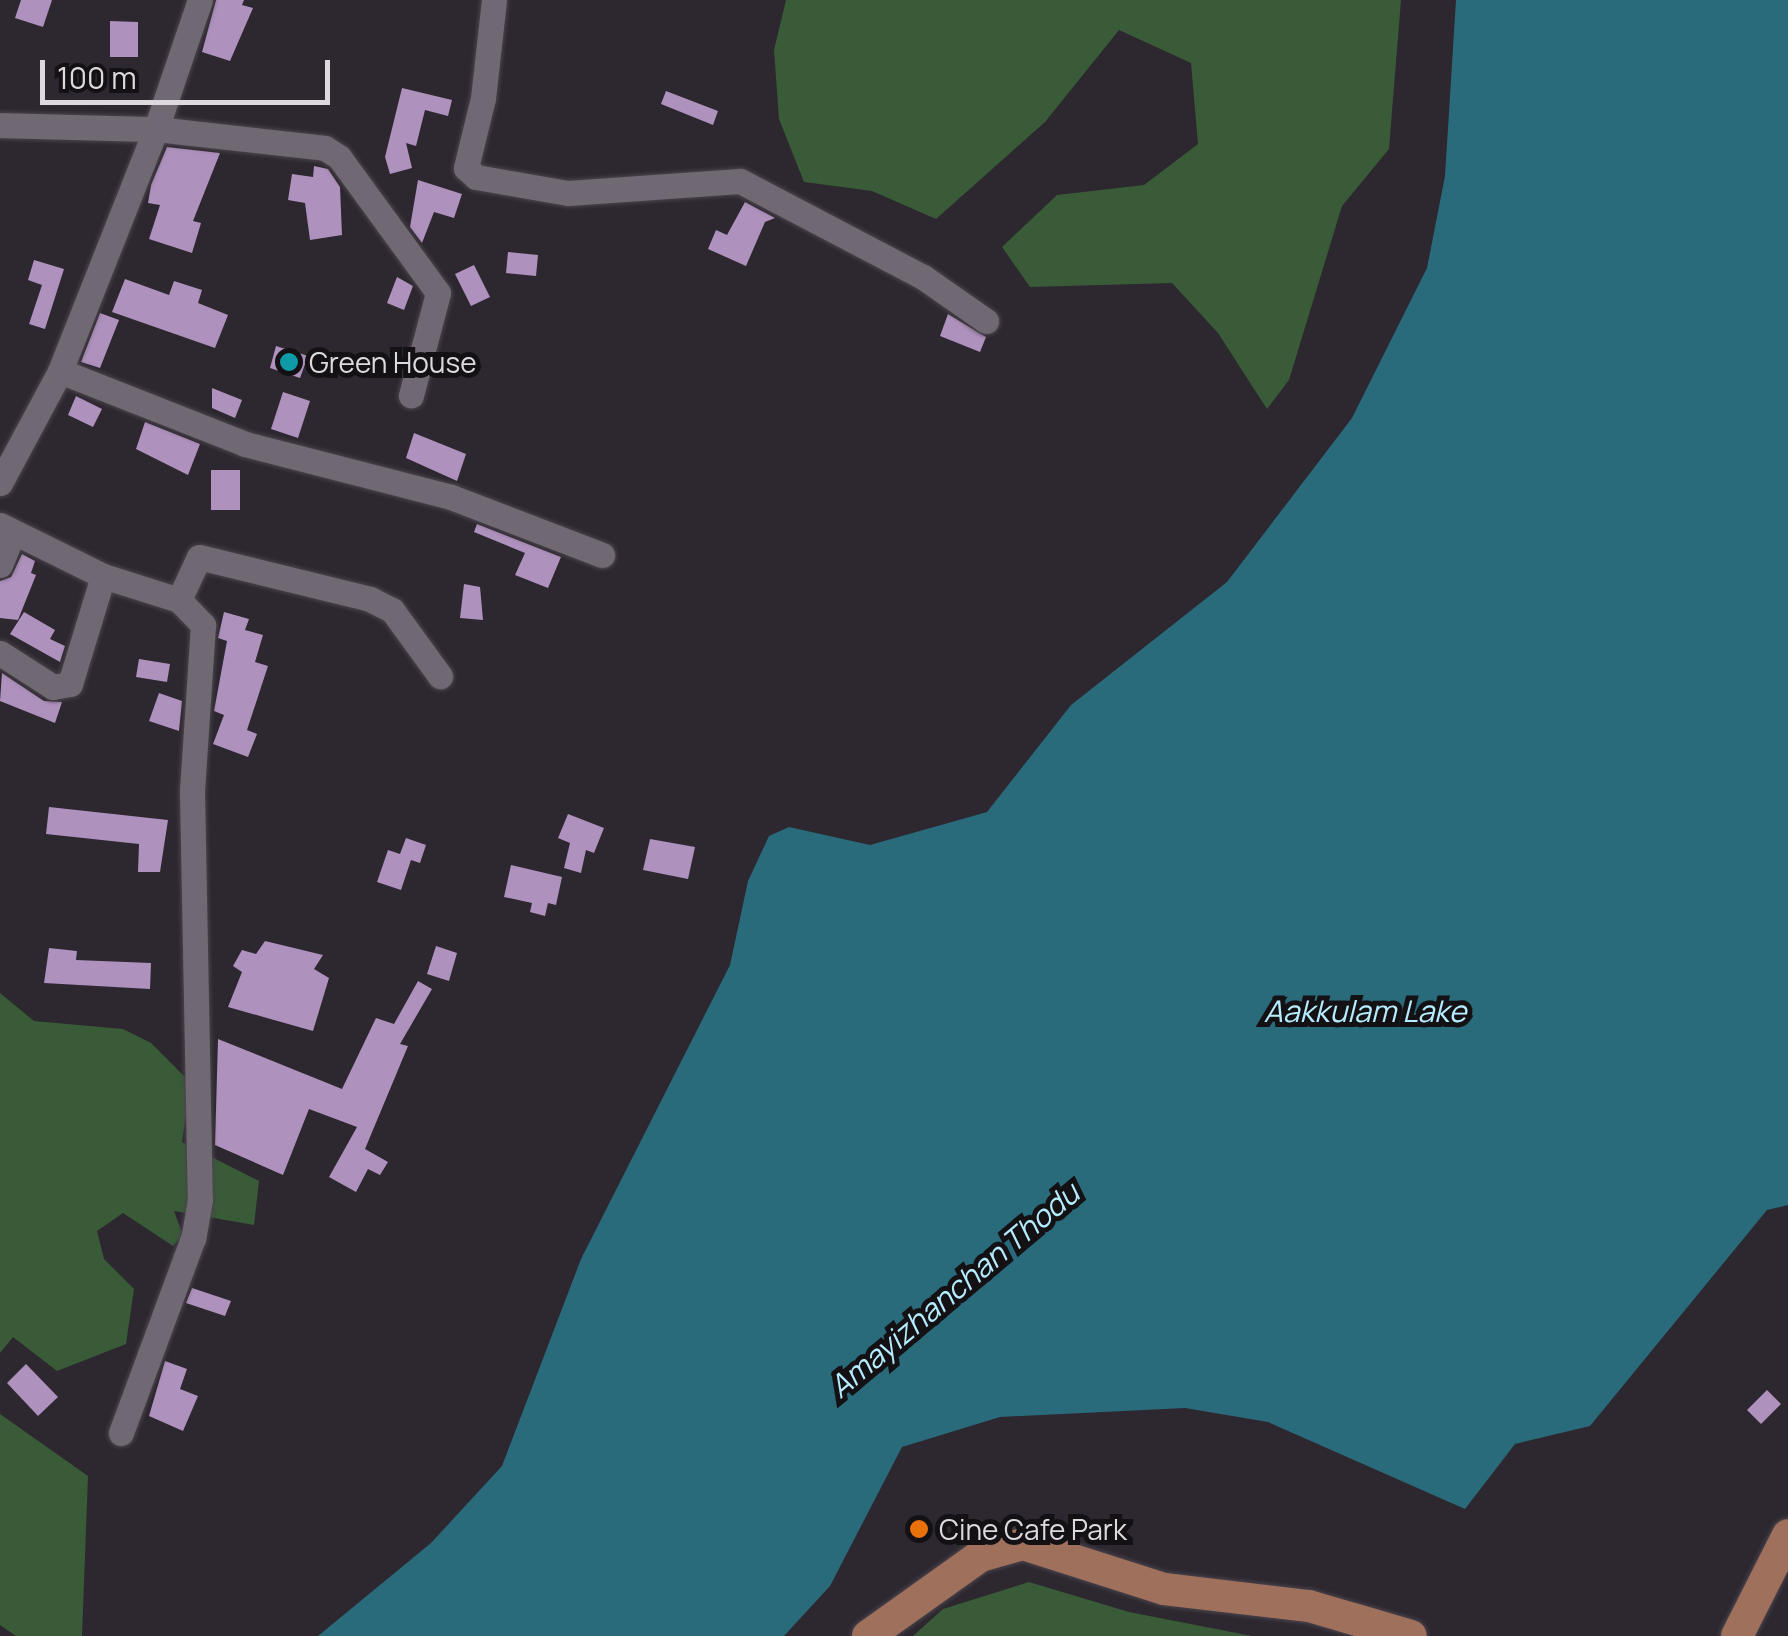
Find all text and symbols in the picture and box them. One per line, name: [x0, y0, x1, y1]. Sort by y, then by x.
scale bar: [45, 40, 335, 102]
text: 100 m: [57, 57, 137, 98]
place label: Green House: [309, 345, 477, 379]
marker: Green House: [278, 351, 300, 373]
water label: Aakkulam Lake: [1264, 993, 1466, 1029]
water label: Amayizhanchan Thodu: [822, 1175, 1086, 1405]
place label: Cine Cafe Park: [939, 1512, 1127, 1546]
marker: Cine Cafe Park: [908, 1518, 930, 1540]

